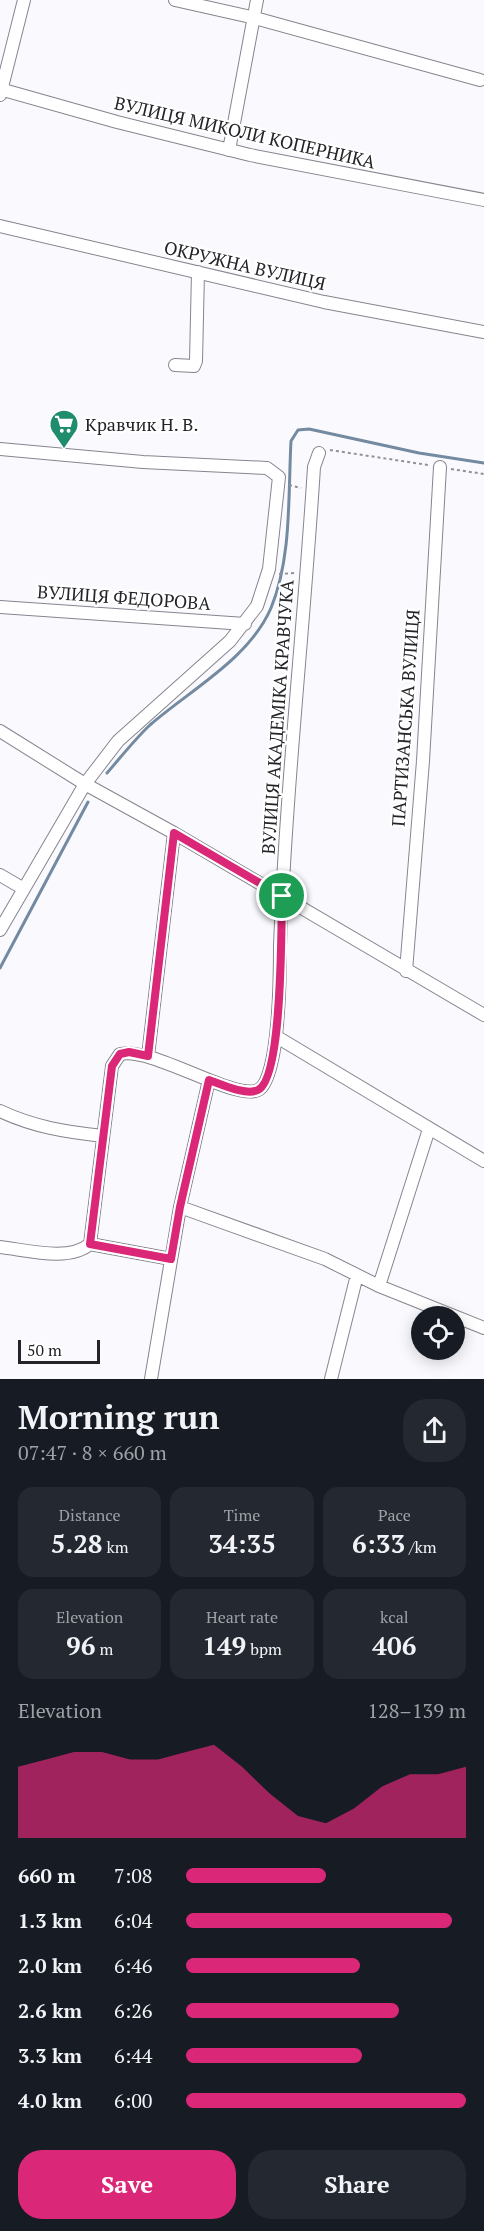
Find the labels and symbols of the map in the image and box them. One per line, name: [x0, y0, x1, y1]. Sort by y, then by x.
street label: ВУЛИЦЯ МИКОЛИ КОПЕРНИКА: [112, 90, 378, 174]
street label: ОКРУЖНА ВУЛИЦЯ: [162, 235, 328, 295]
supermarket icon: Кравчик Н. В.: [48, 408, 80, 450]
place label: Кравчик Н. В.: [85, 412, 198, 436]
street label: ВУЛИЦЯ АКАДЕМІКА КРАВЧУКА: [255, 578, 299, 855]
street label: ВУЛИЦЯ ФЕДОРОВА: [36, 579, 212, 615]
street label: ПАРТИЗАНСЬКА ВУЛИЦЯ: [385, 609, 425, 827]
pin: [256, 870, 307, 921]
scale bar: [18, 1337, 100, 1364]

